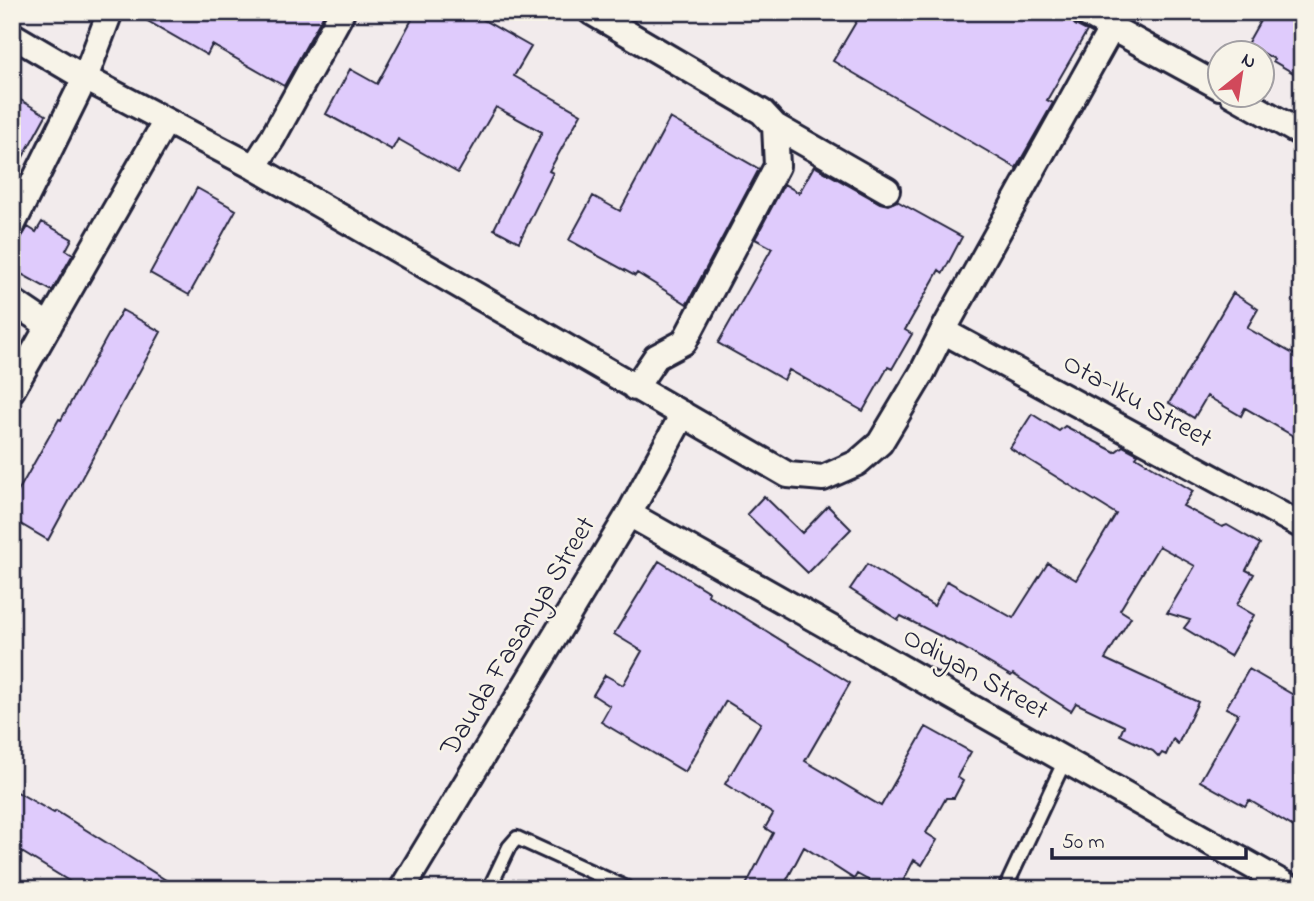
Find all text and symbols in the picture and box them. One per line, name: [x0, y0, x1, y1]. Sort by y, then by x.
north arrow: [1206, 38, 1276, 108]
text: N: [1236, 47, 1261, 76]
street label: Ota-Iku Street: [1055, 344, 1219, 460]
street label: Dauda Fasanya Street: [430, 509, 607, 766]
street label: Odiyan Street: [895, 618, 1055, 732]
scale bar: [1052, 817, 1246, 861]
text: 50 m: [1062, 828, 1105, 858]

